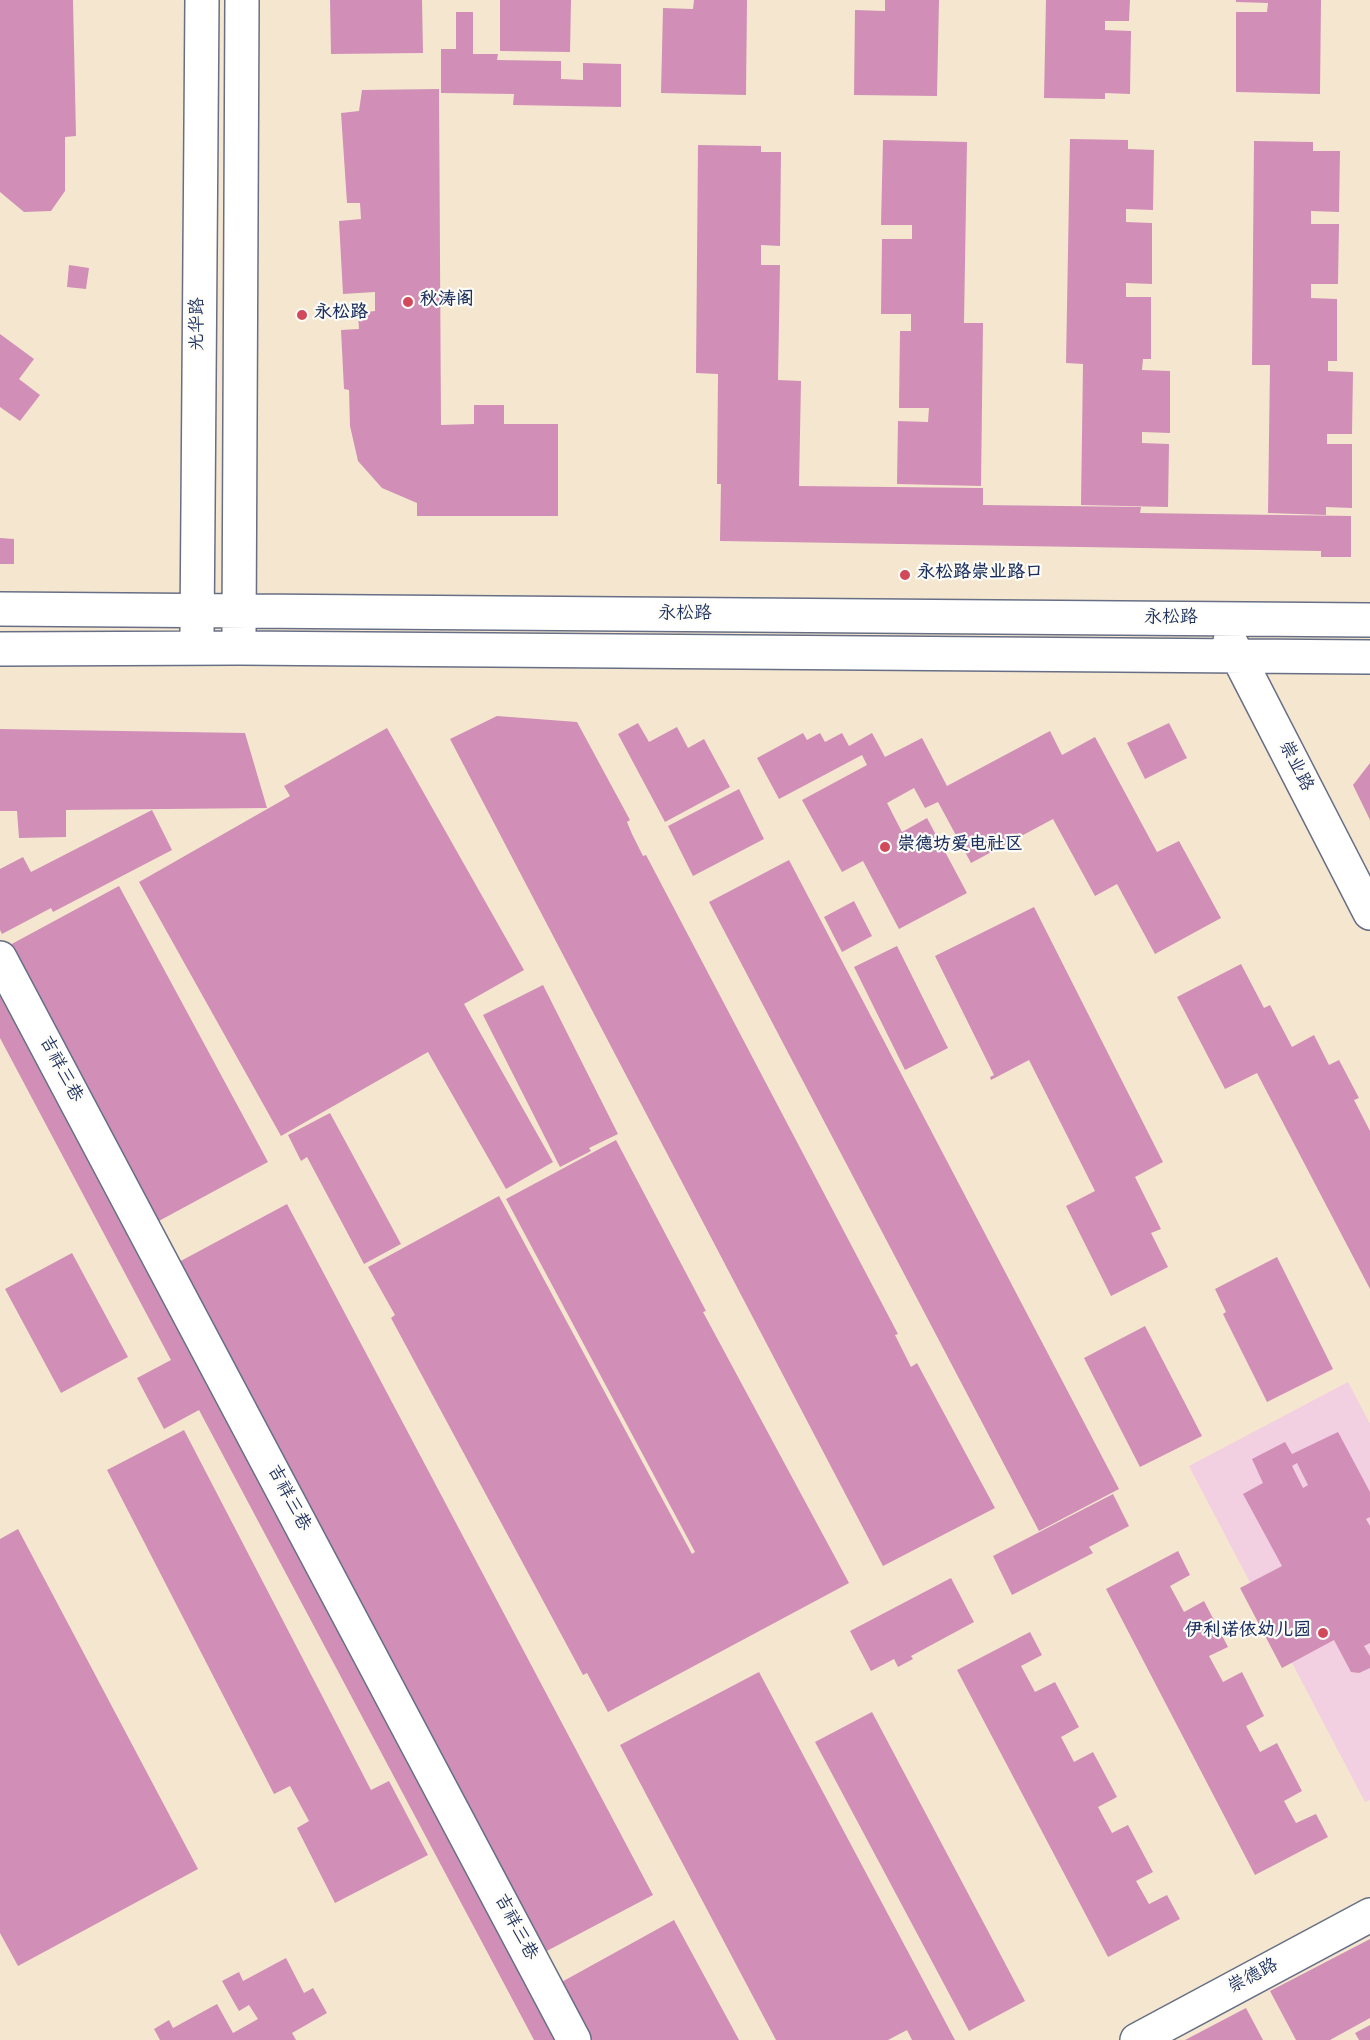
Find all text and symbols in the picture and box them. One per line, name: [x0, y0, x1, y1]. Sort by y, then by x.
place label: 秋涛阁: [420, 291, 474, 313]
marker: 秋涛阁: [401, 295, 415, 309]
street label: 光华路: [189, 297, 211, 351]
place label: 永松路: [314, 304, 368, 326]
marker: 永松路: [295, 308, 309, 322]
place label: 永松路崇业路口: [917, 564, 1043, 586]
marker: 永松路崇业路口: [898, 568, 912, 582]
street label: 永松路: [658, 605, 712, 627]
street label: 永松路: [1144, 609, 1198, 631]
street label: 崇业路: [1272, 738, 1316, 796]
place label: 崇德坊爱电社区: [897, 836, 1023, 858]
marker: 崇德坊爱电社区: [878, 840, 892, 854]
street label: 吉祥三巷: [33, 1033, 85, 1107]
street label: 吉祥三巷: [261, 1462, 313, 1536]
place label: 伊利诺依幼儿园: [1185, 1622, 1311, 1644]
marker: 伊利诺依幼儿园: [1316, 1626, 1330, 1640]
street label: 吉祥三巷: [488, 1891, 540, 1965]
street label: 崇德路: [1225, 1956, 1283, 2000]

